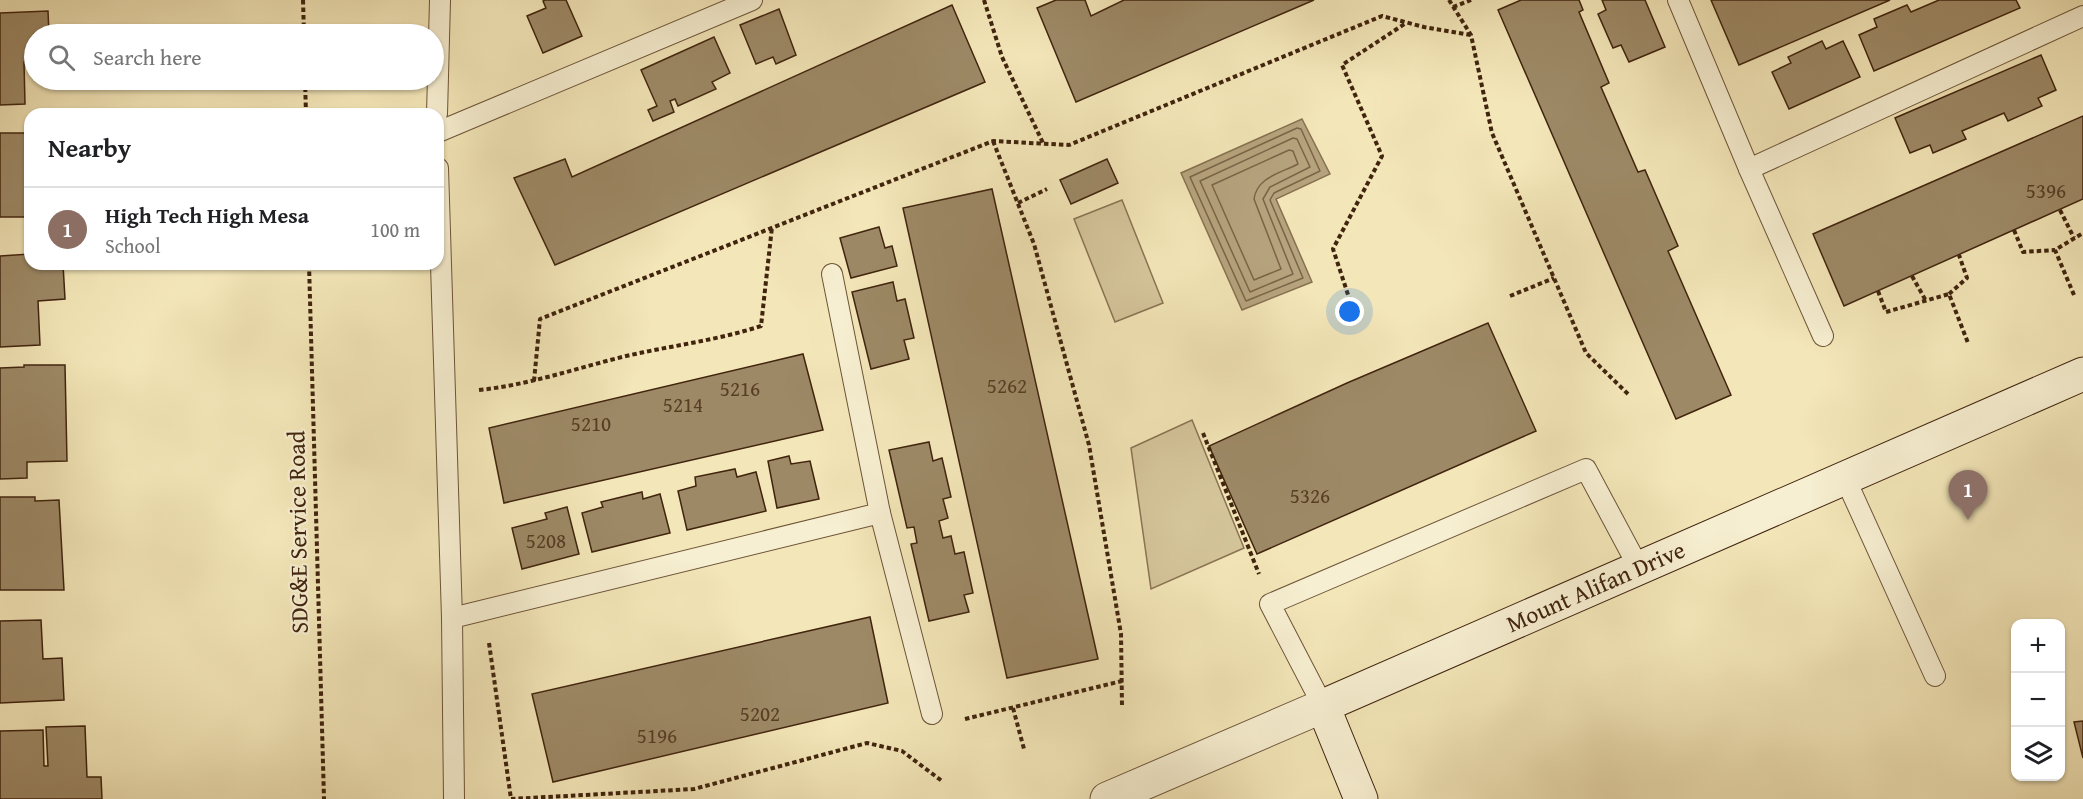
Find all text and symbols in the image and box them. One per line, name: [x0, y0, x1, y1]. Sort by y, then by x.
search box: [24, 24, 444, 90]
icon: search: [45, 41, 78, 74]
text: Search here: [93, 41, 202, 73]
text: Nearby: [48, 128, 131, 167]
house number: 5396: [2026, 175, 2066, 206]
text: High Tech High Mesa: [105, 199, 309, 231]
text: 1: [62, 215, 73, 244]
text: 100 m: [370, 215, 420, 244]
text: School: [105, 231, 161, 260]
your location: [1335, 297, 1364, 326]
house number: 5262: [987, 370, 1027, 401]
house number: 5216: [720, 373, 760, 404]
house number: 5214: [663, 389, 703, 420]
house number: 5210: [571, 408, 611, 439]
street label: SDG&E Service Road: [278, 430, 317, 634]
pin: 1: [1948, 470, 1988, 520]
house number: 5326: [1290, 480, 1330, 511]
house number: 5208: [526, 525, 566, 556]
street label: Mount Alifan Drive: [1500, 532, 1690, 641]
map controls: [2011, 619, 2065, 781]
button: +: [2011, 619, 2065, 673]
button: −: [2011, 673, 2065, 727]
house number: 5202: [740, 698, 780, 729]
house number: 5196: [637, 720, 677, 751]
button: layers: [2011, 727, 2065, 781]

